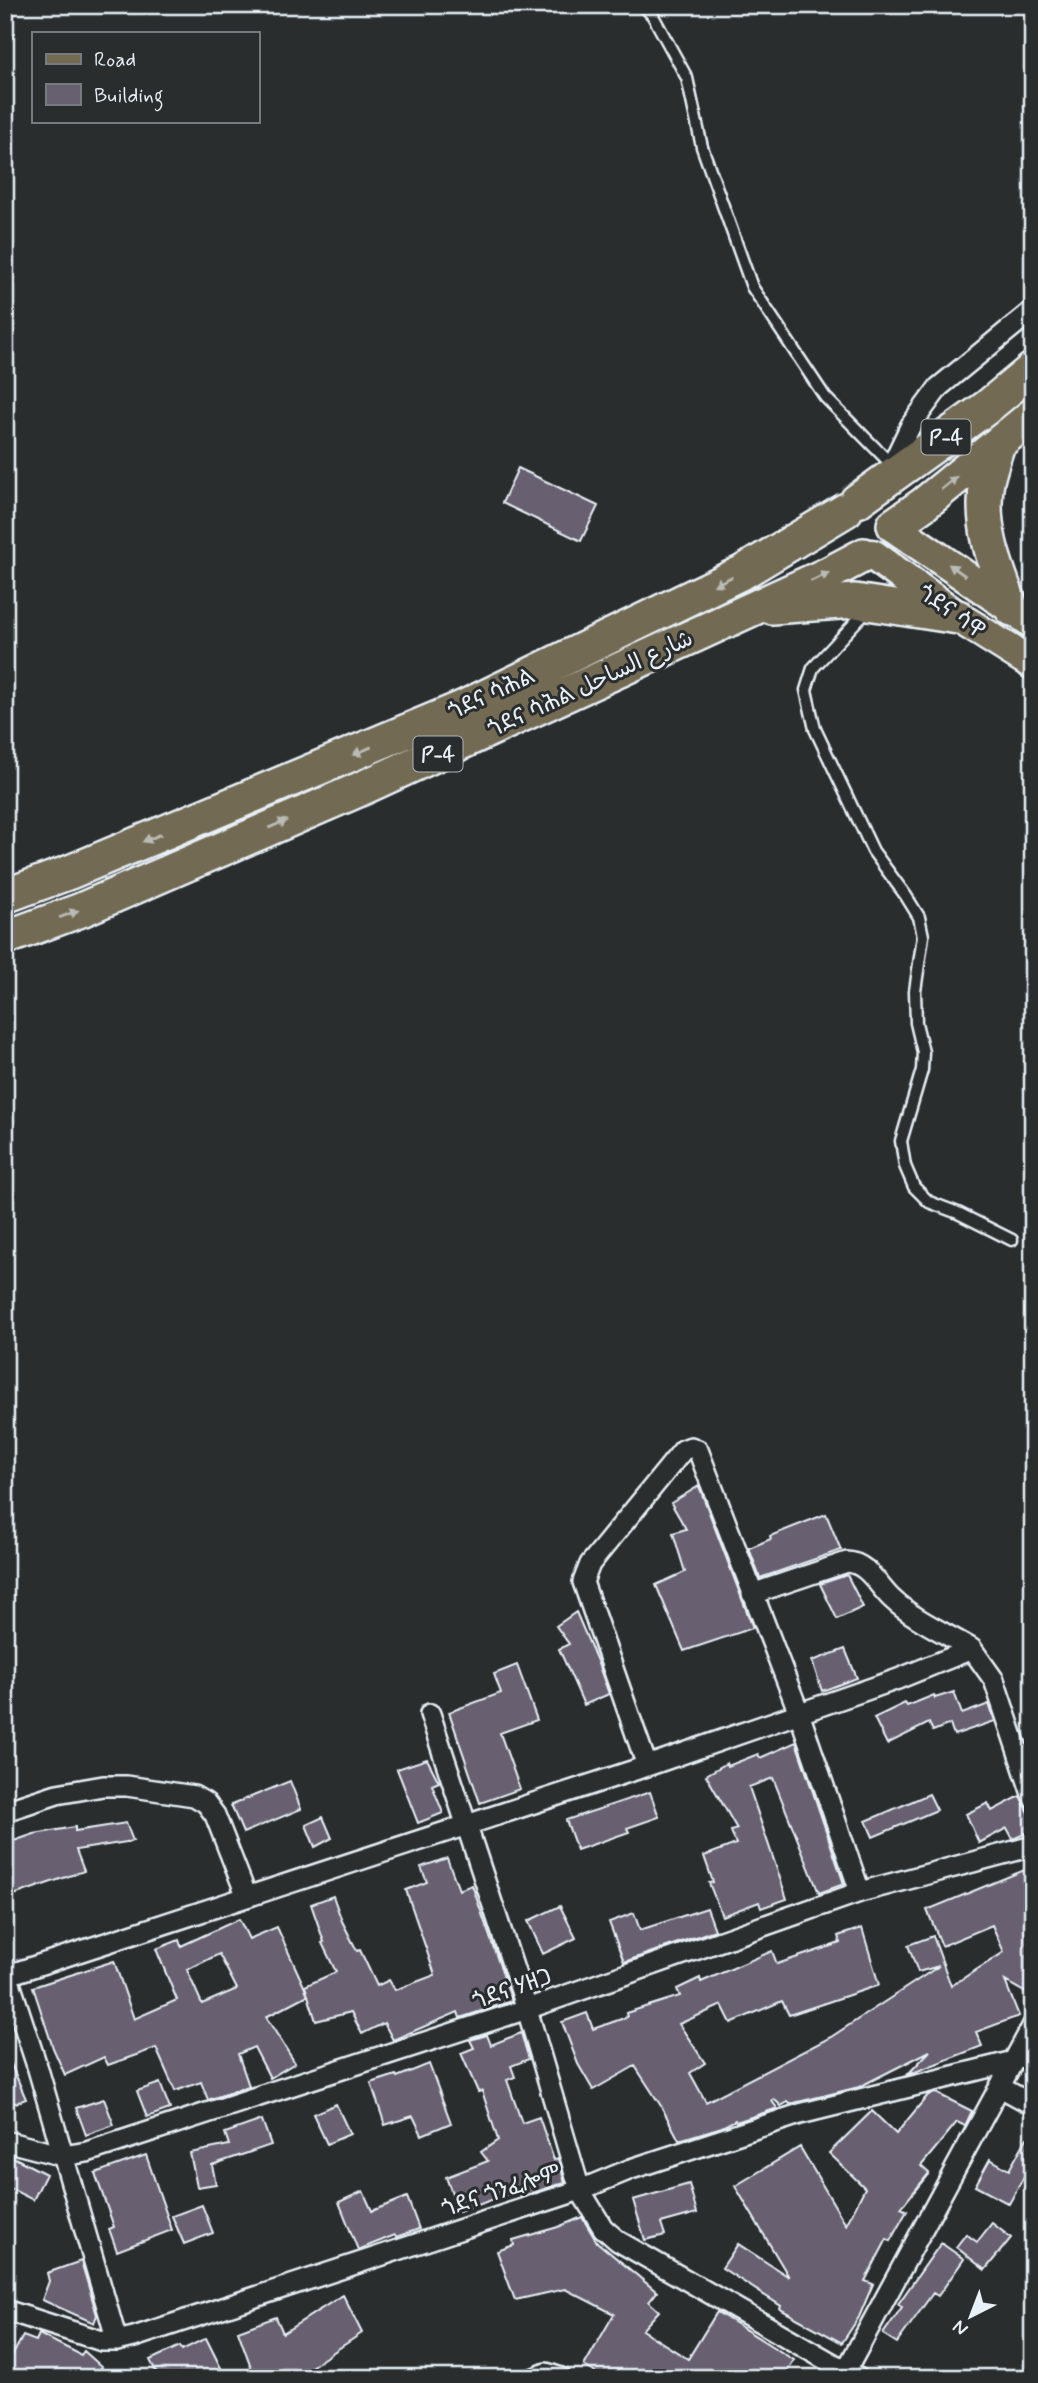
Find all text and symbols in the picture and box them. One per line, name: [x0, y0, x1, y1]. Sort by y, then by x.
legend: [32, 32, 259, 122]
text: Road: [94, 46, 136, 74]
text: Building: [94, 82, 164, 112]
road number: P-4: [922, 420, 970, 454]
one-way arrow: [939, 476, 957, 491]
one-way arrow: [947, 564, 966, 577]
one-way arrow: [809, 571, 830, 582]
one-way arrow: [713, 575, 733, 587]
street label: ጎደና ሳዋ: [912, 579, 990, 647]
street label: ጎደና ሳሕል شارع الساحل: [483, 623, 697, 743]
street label: ጎደና ሳሕል: [444, 661, 538, 725]
road number: P-4: [414, 736, 462, 772]
one-way arrow: [351, 745, 372, 756]
one-way arrow: [268, 818, 289, 829]
one-way arrow: [142, 832, 162, 844]
one-way arrow: [59, 909, 80, 920]
street label: ጎደና ሃዘጋ: [469, 1962, 556, 2017]
street label: ጎደና ጎንፈሎም: [438, 2159, 565, 2225]
north arrow: [936, 2282, 1006, 2352]
text: N: [948, 2314, 974, 2341]

